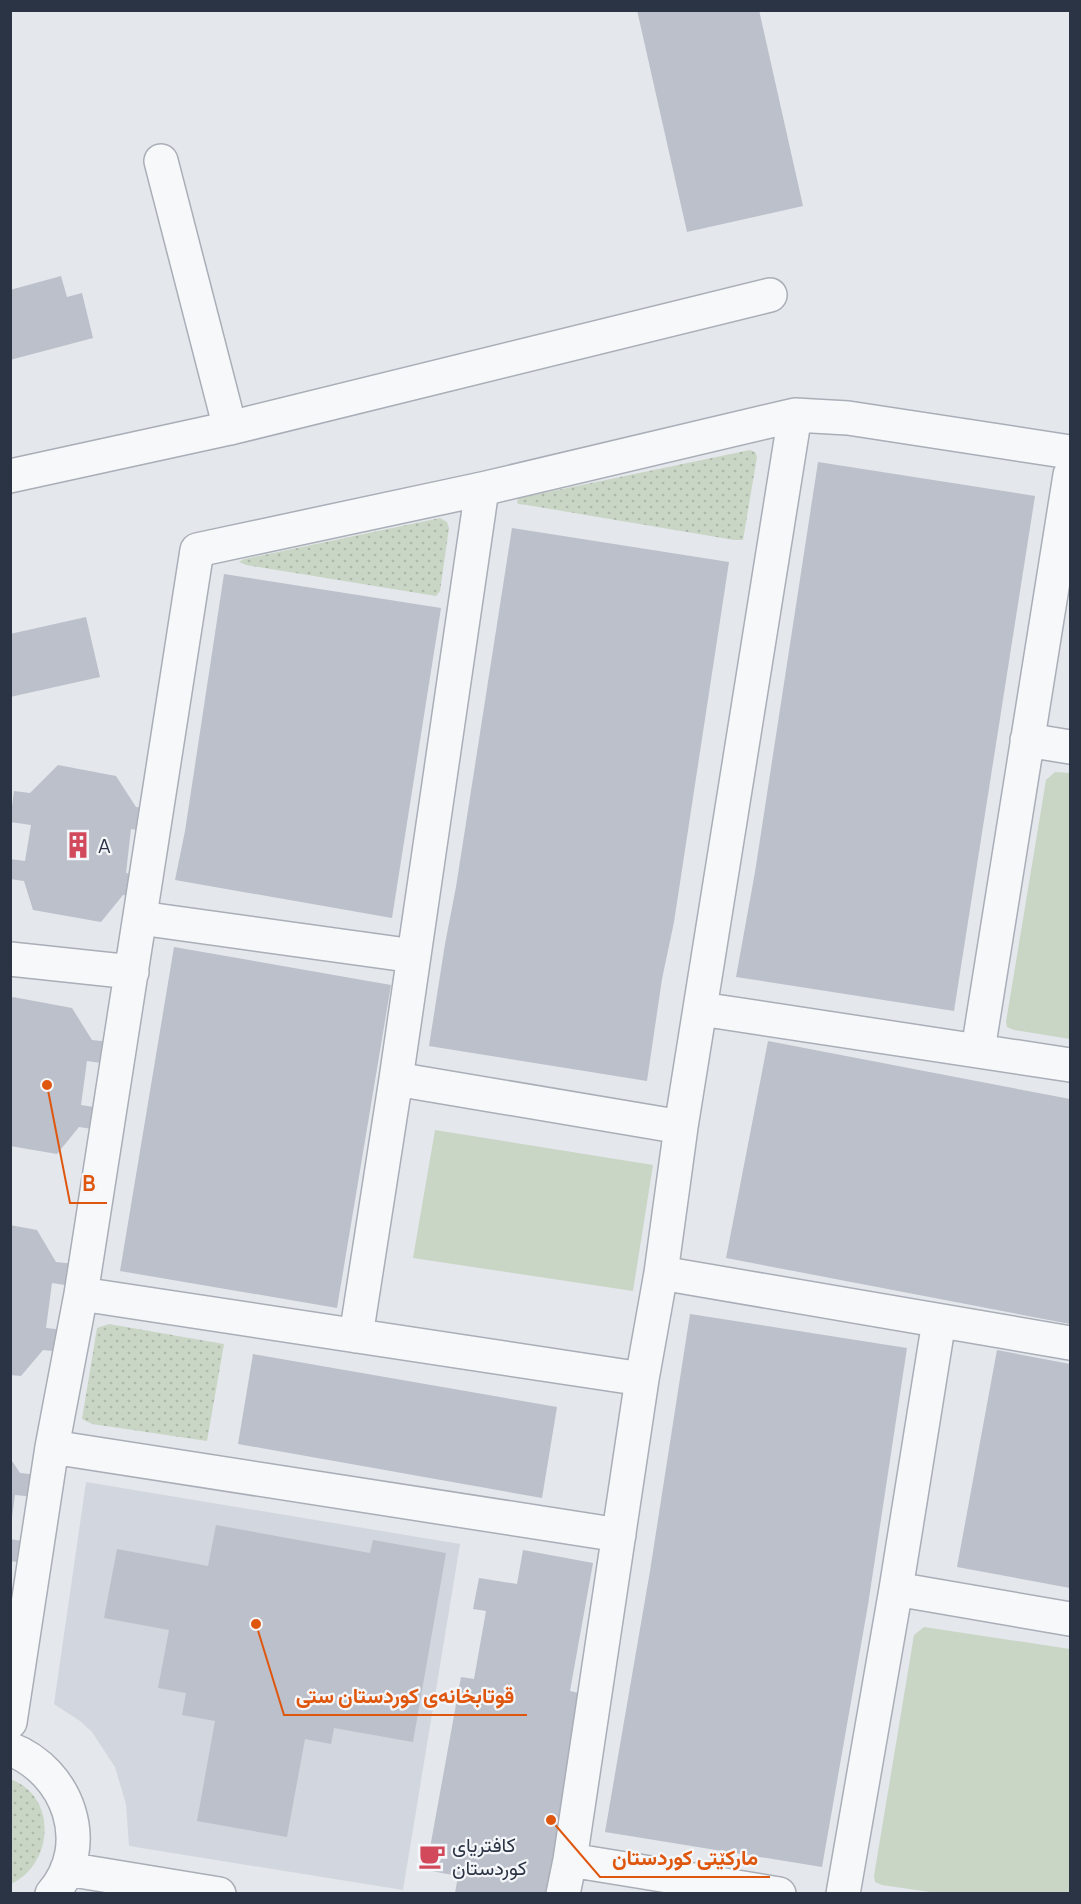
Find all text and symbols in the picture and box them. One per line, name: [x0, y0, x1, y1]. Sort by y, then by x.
building icon: A: [63, 830, 93, 860]
place label: A: [98, 832, 111, 859]
callout: B: [70, 1164, 107, 1203]
text: B: [82, 1169, 96, 1197]
callout: قوتابخانەی کوردستان ستی: [284, 1676, 527, 1715]
text: قوتابخانەی کوردستان ستی: [296, 1681, 514, 1709]
place label: کافتریای کوردستان: [452, 1831, 527, 1881]
callout: مارکێتی کوردستان: [600, 1838, 770, 1877]
cafe icon: کافتریای کوردستان: [417, 1841, 447, 1871]
text: مارکێتی کوردستان: [612, 1843, 758, 1871]

